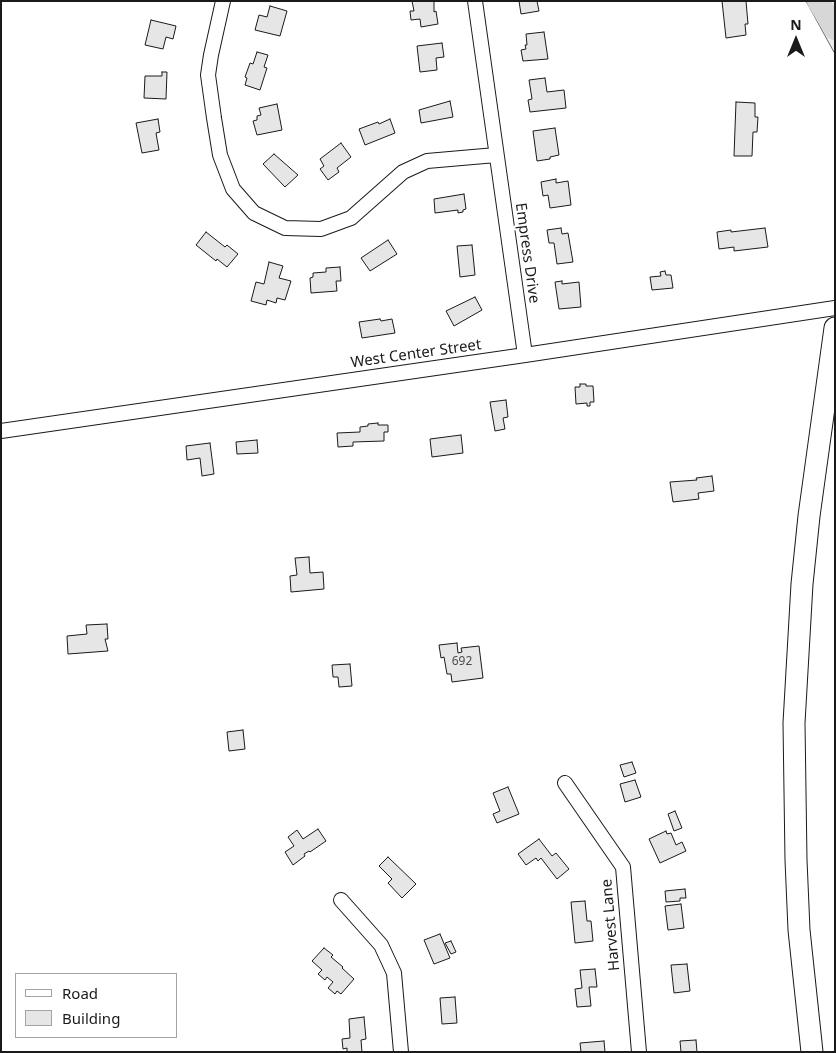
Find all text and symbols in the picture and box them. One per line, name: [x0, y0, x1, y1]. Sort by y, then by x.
north arrow: [771, 15, 821, 65]
text: N: [790, 15, 802, 34]
street label: Empress Drive: [511, 202, 543, 304]
street label: West Center Street: [350, 336, 482, 372]
house number: 692: [452, 655, 472, 669]
street label: Harvest Lane: [598, 878, 624, 972]
legend: [15, 973, 178, 1038]
text: Road: [62, 983, 98, 1003]
text: Building: [62, 1008, 120, 1028]

